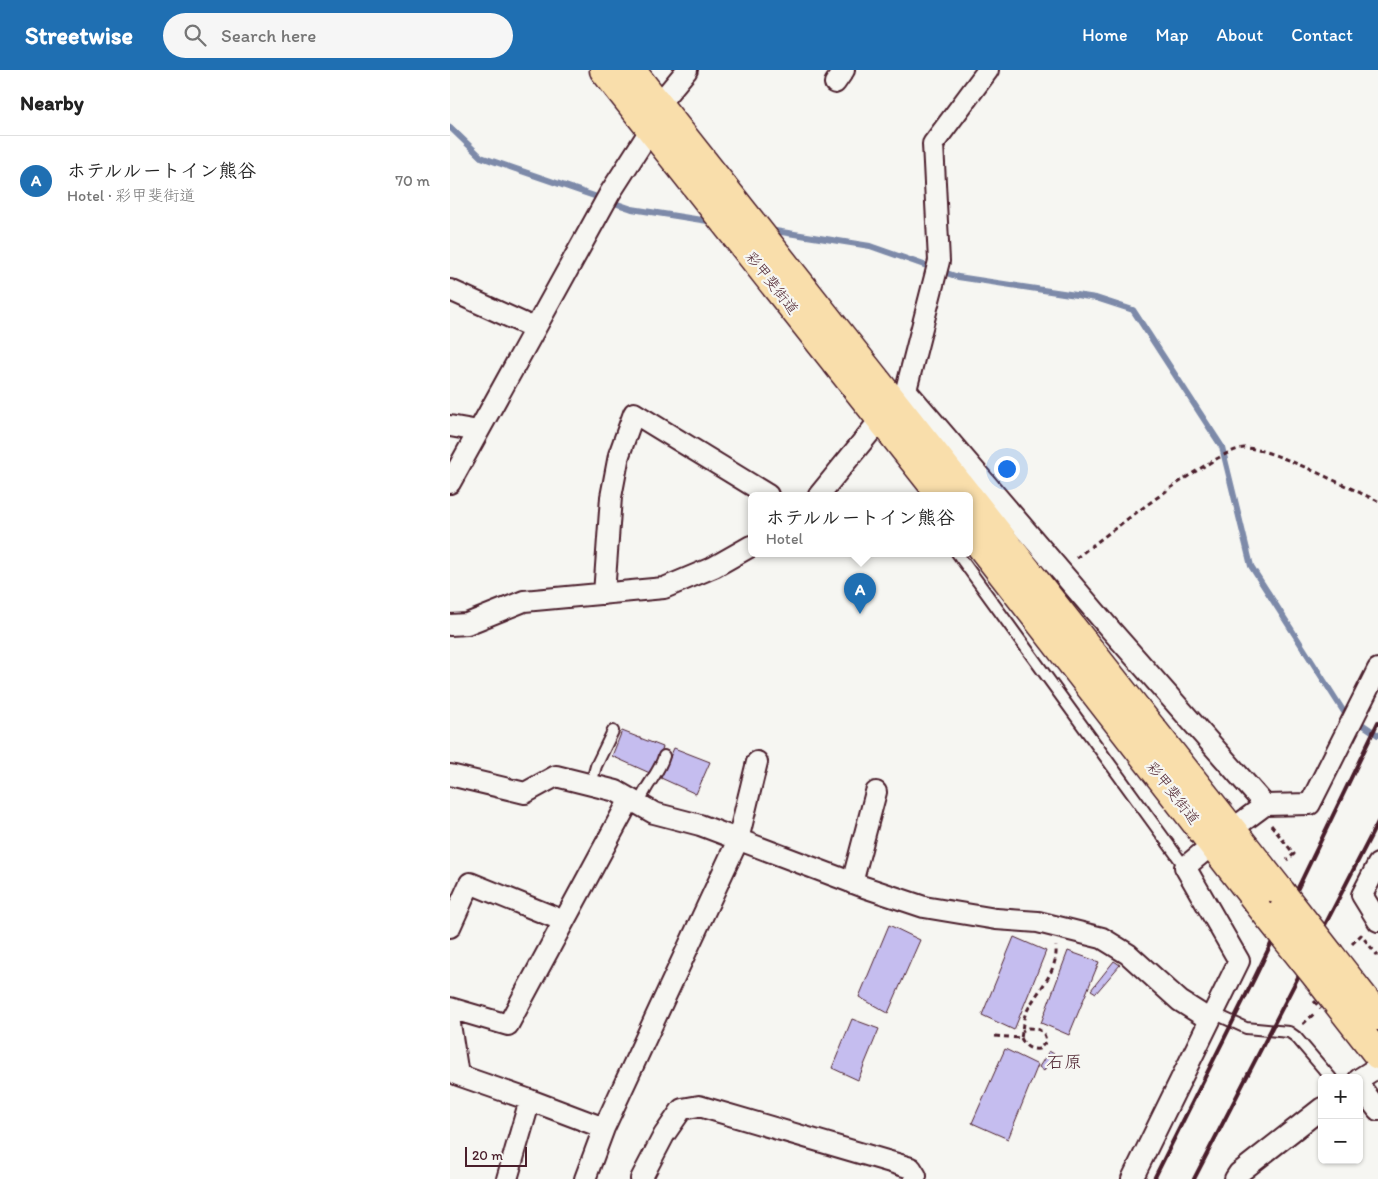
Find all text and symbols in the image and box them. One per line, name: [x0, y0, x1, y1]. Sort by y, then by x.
search box: [163, 13, 513, 58]
text: Streetwise: [25, 21, 133, 50]
icon: search: [181, 21, 209, 49]
text: Search here: [221, 24, 316, 47]
text: Home: [1082, 24, 1128, 46]
text: Map: [1156, 24, 1189, 46]
text: About: [1217, 24, 1263, 46]
text: Contact: [1291, 24, 1353, 46]
text: Nearby: [20, 90, 84, 115]
text: ホテルルートイン熊谷: [67, 159, 257, 182]
text: A: [31, 171, 41, 190]
text: 70 m: [395, 171, 430, 190]
text: Hotel · 彩甲斐街道: [67, 186, 195, 205]
street label: 彩甲斐街道: [742, 248, 802, 318]
your location: [994, 456, 1020, 482]
popup: [748, 492, 973, 557]
text: ホテルルートイン熊谷: [766, 506, 955, 529]
text: Hotel: [766, 529, 803, 548]
pin: A: [844, 573, 876, 614]
street label: 彩甲斐街道: [1143, 758, 1203, 828]
district label: 石原: [1046, 1051, 1082, 1073]
map controls: [1318, 1074, 1363, 1164]
button: +: [1318, 1074, 1363, 1119]
button: −: [1318, 1119, 1363, 1164]
scale bar: [465, 1144, 528, 1167]
text: 20 m: [472, 1147, 503, 1164]

